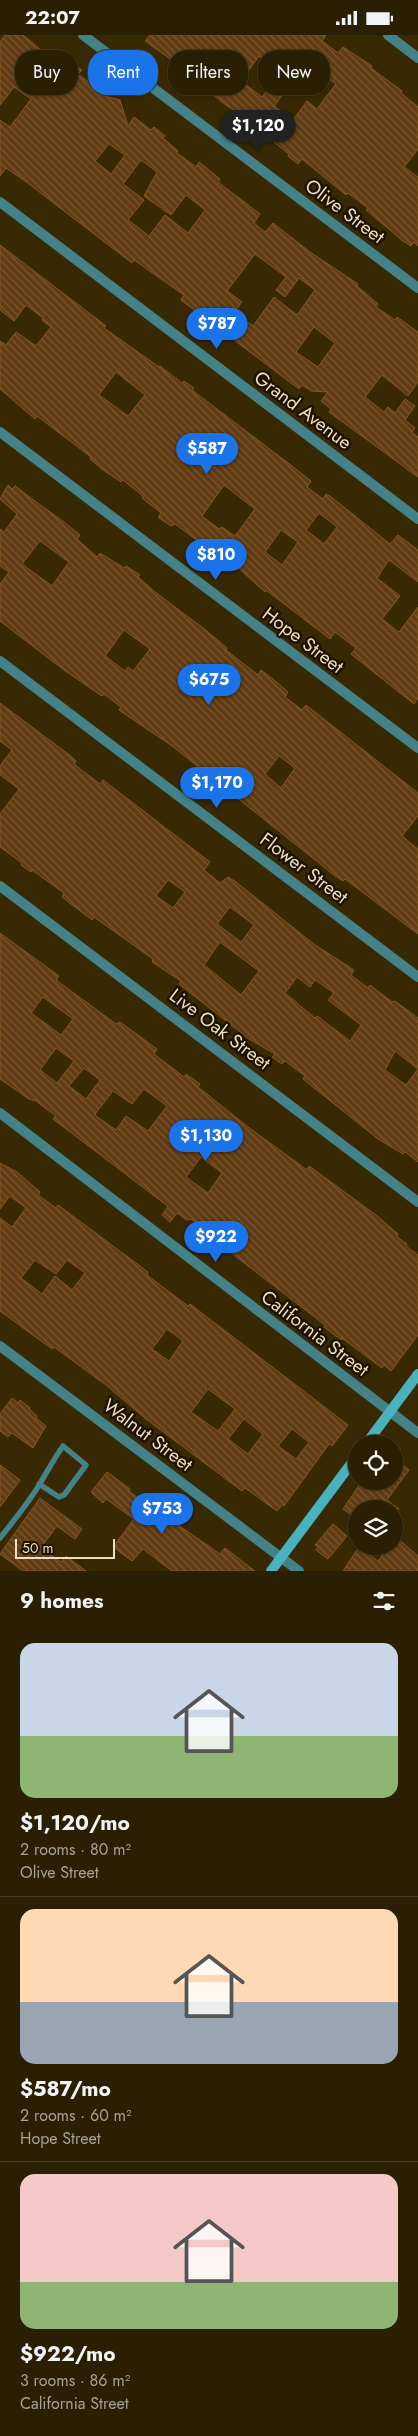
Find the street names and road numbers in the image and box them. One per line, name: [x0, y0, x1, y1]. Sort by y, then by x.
street label: Olive Street: [300, 172, 391, 250]
street label: Grand Avenue: [249, 364, 358, 456]
street label: Hope Street: [257, 600, 350, 680]
street label: Flower Street: [254, 826, 354, 910]
street label: Live Oak Street: [164, 982, 277, 1076]
street label: California Street: [255, 1283, 375, 1383]
street label: Walnut Street: [98, 1392, 199, 1478]

